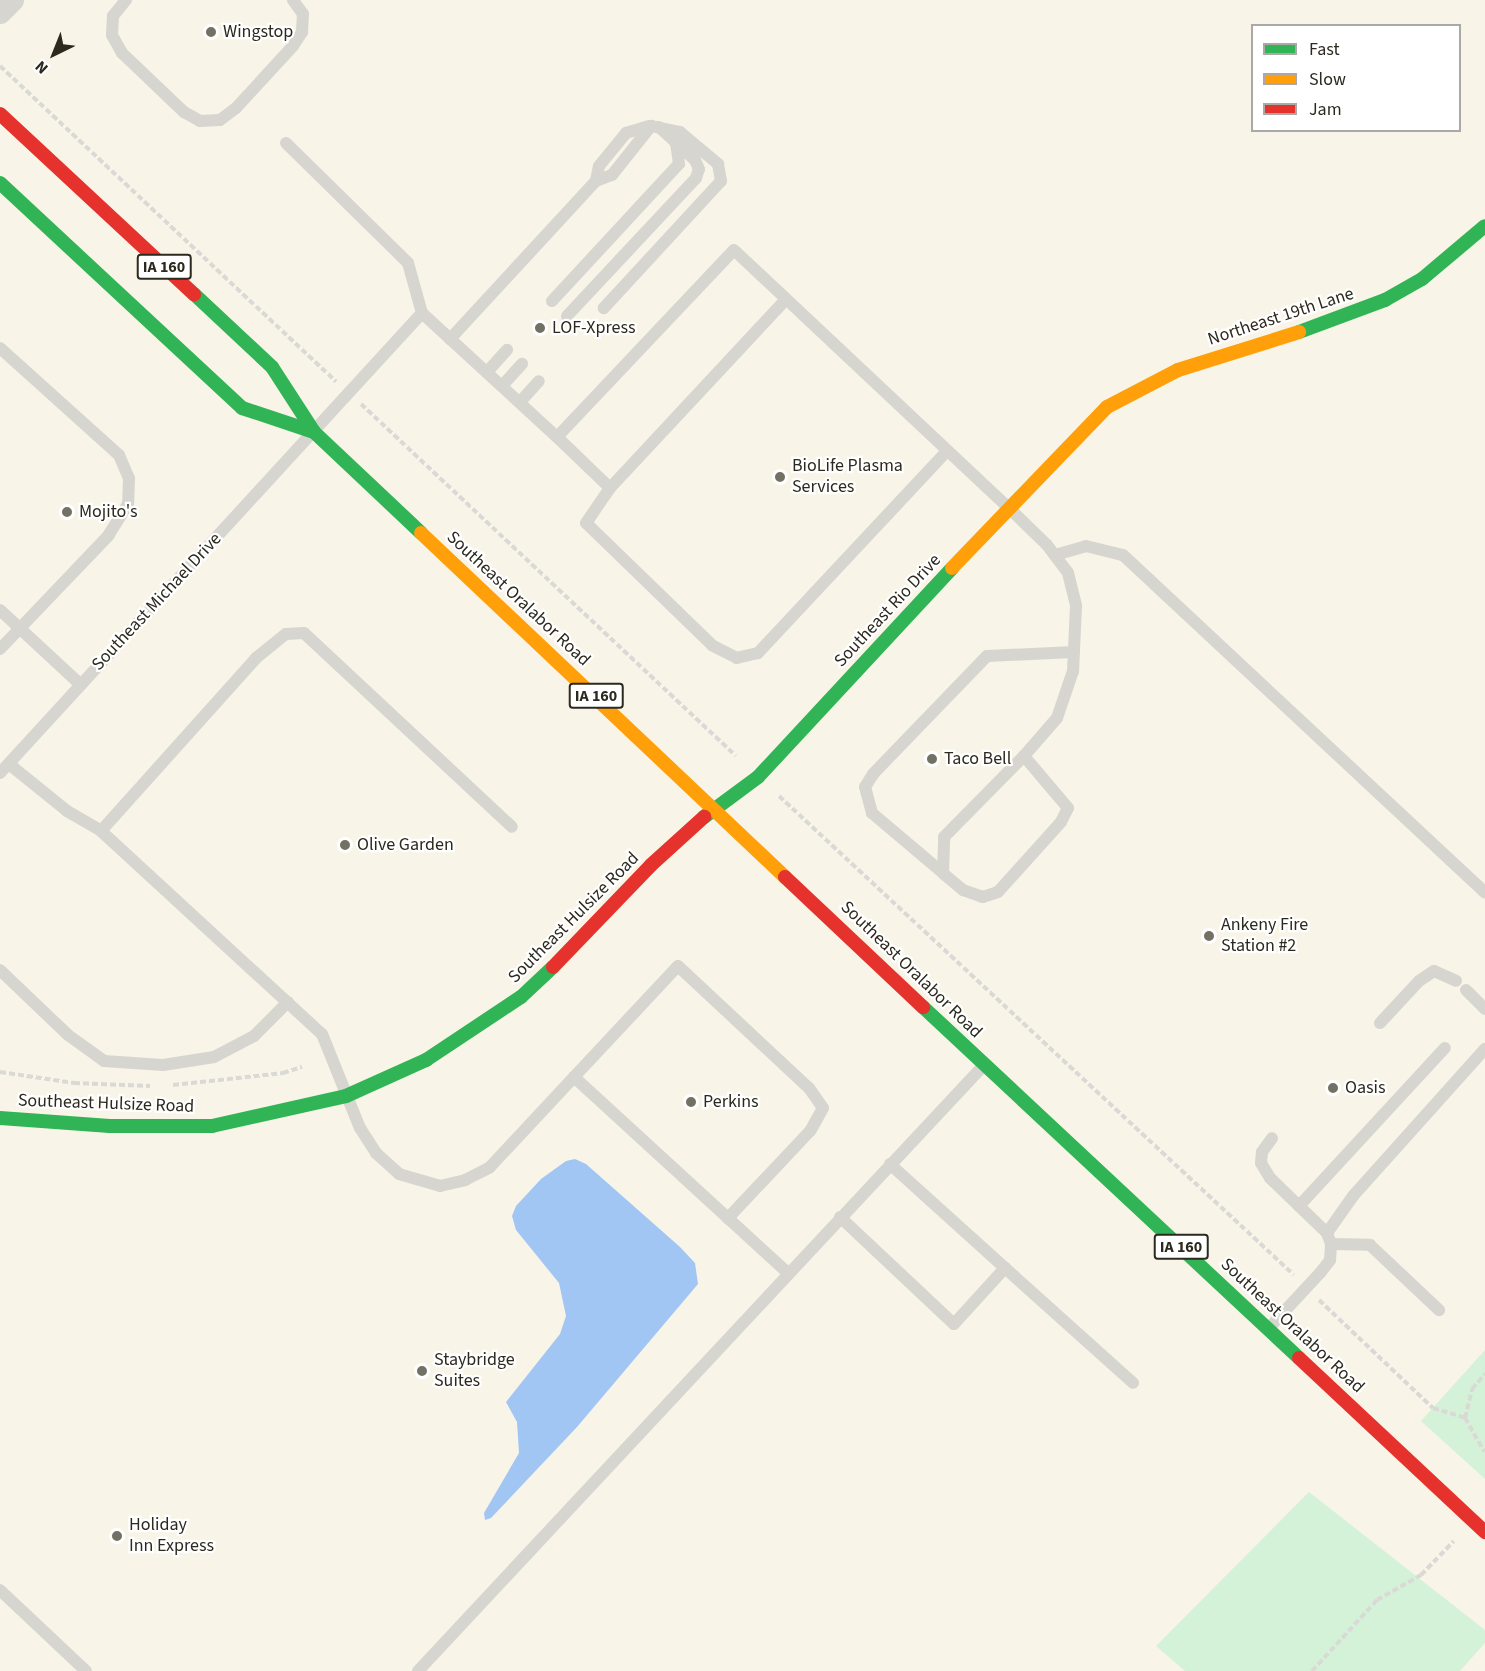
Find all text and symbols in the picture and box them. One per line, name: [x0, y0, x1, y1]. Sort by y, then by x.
place label: Wingstop: [223, 21, 293, 43]
north arrow: [24, 24, 84, 84]
legend: [1251, 24, 1461, 132]
marker: Wingstop: [204, 25, 218, 39]
text: Fast: [1309, 37, 1340, 62]
text: N: [30, 55, 53, 79]
text: Slow: [1309, 67, 1346, 92]
text: Jam: [1309, 97, 1342, 122]
road number: IA 160: [136, 254, 192, 280]
street label: Northeast 19th Lane: [1205, 283, 1357, 351]
place label: LOF-Xpress: [552, 317, 636, 339]
marker: LOF-Xpress: [533, 321, 547, 335]
place label: BioLife Plasma Services: [792, 456, 903, 498]
marker: BioLife Plasma Services: [773, 470, 787, 484]
place label: Mojito's: [79, 501, 137, 523]
marker: Mojito's: [60, 505, 74, 519]
street label: Southeast Oralabor Road: [442, 527, 594, 671]
street label: Southeast Michael Drive: [88, 529, 226, 675]
street label: Southeast Rio Drive: [830, 550, 946, 672]
road number: IA 160: [568, 683, 624, 709]
place label: Taco Bell: [944, 748, 1011, 770]
marker: Taco Bell: [925, 752, 939, 766]
place label: Olive Garden: [357, 834, 454, 856]
marker: Olive Garden: [338, 838, 352, 852]
street label: Southeast Hulsize Road: [504, 848, 644, 988]
street label: Southeast Oralabor Road: [836, 897, 986, 1043]
place label: Ankeny Fire Station #2: [1221, 915, 1308, 958]
marker: Ankeny Fire Station #2: [1202, 929, 1216, 943]
place label: Oasis: [1345, 1077, 1386, 1099]
marker: Oasis: [1326, 1081, 1340, 1095]
street label: Southeast Hulsize Road: [17, 1090, 195, 1118]
place label: Perkins: [703, 1091, 759, 1113]
marker: Perkins: [684, 1095, 698, 1109]
road number: IA 160: [1152, 1234, 1210, 1260]
street label: Southeast Oralabor Road: [1216, 1254, 1368, 1398]
place label: Staybridge Suites: [434, 1350, 515, 1392]
marker: Staybridge Suites: [415, 1364, 429, 1378]
place label: Holiday Inn Express: [129, 1515, 214, 1558]
marker: Holiday Inn Express: [110, 1529, 124, 1543]

